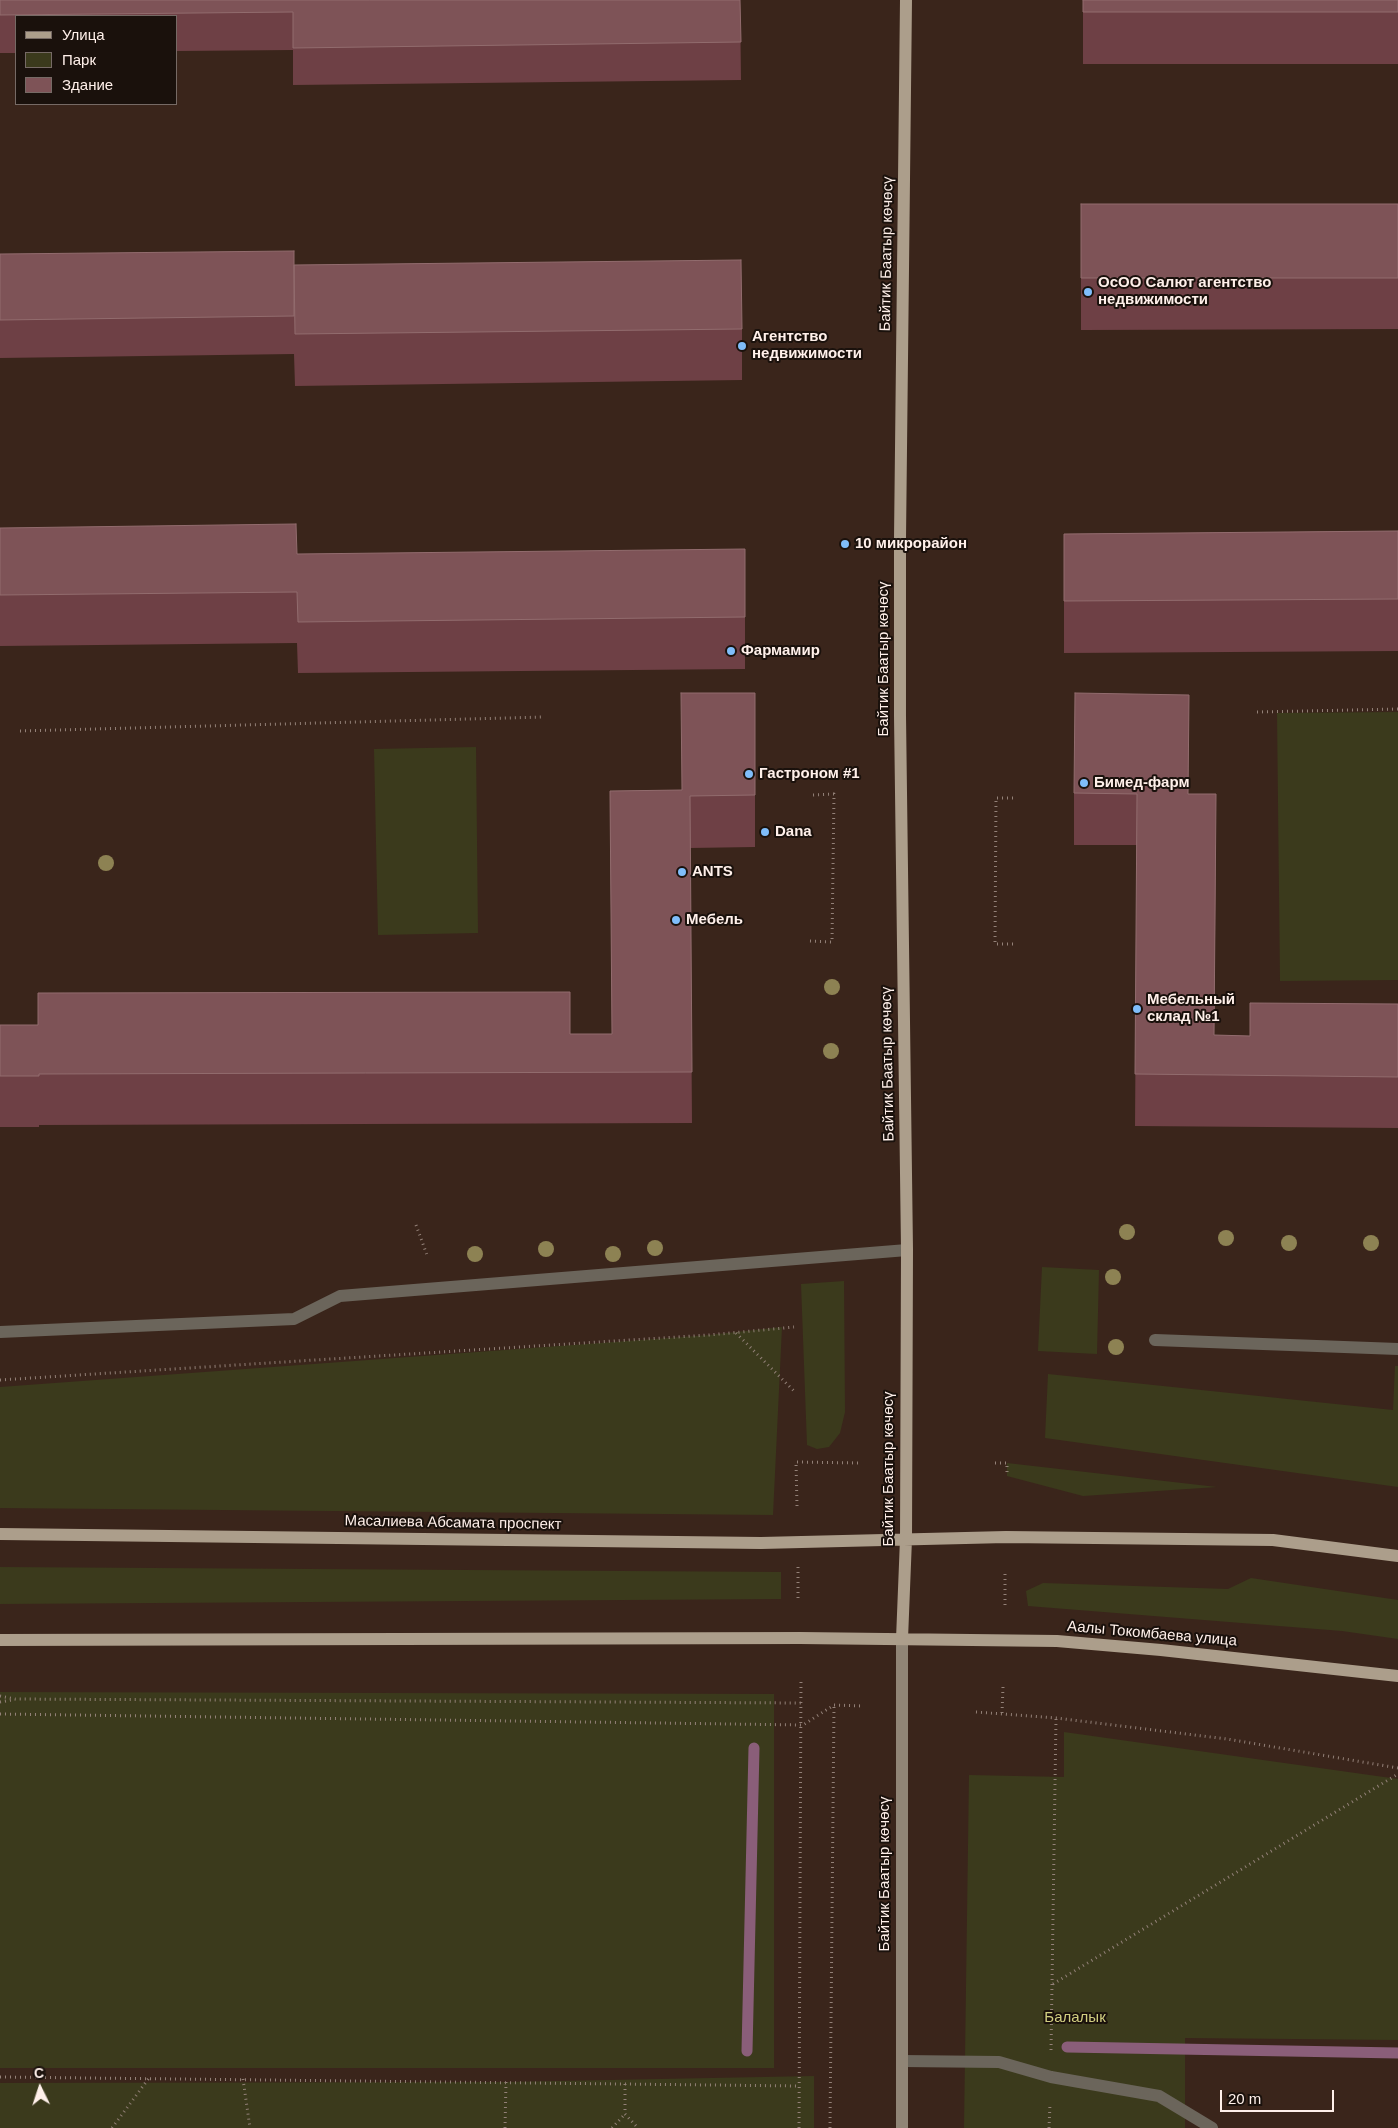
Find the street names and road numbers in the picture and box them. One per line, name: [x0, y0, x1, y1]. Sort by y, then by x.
street label: Байтик Баатыр көчөсү: [877, 176, 897, 332]
street label: Байтик Баатыр көчөсү: [875, 582, 893, 736]
street label: Байтик Баатыр көчөсү: [878, 986, 898, 1142]
street label: Байтик Баатыр көчөсү: [880, 1392, 898, 1546]
street label: Масалиева Абсамата проспект: [344, 1512, 562, 1534]
street label: Аалы Токомбаева улица: [1066, 1618, 1238, 1650]
street label: Байтик Баатыр көчөсү: [876, 1797, 894, 1951]

